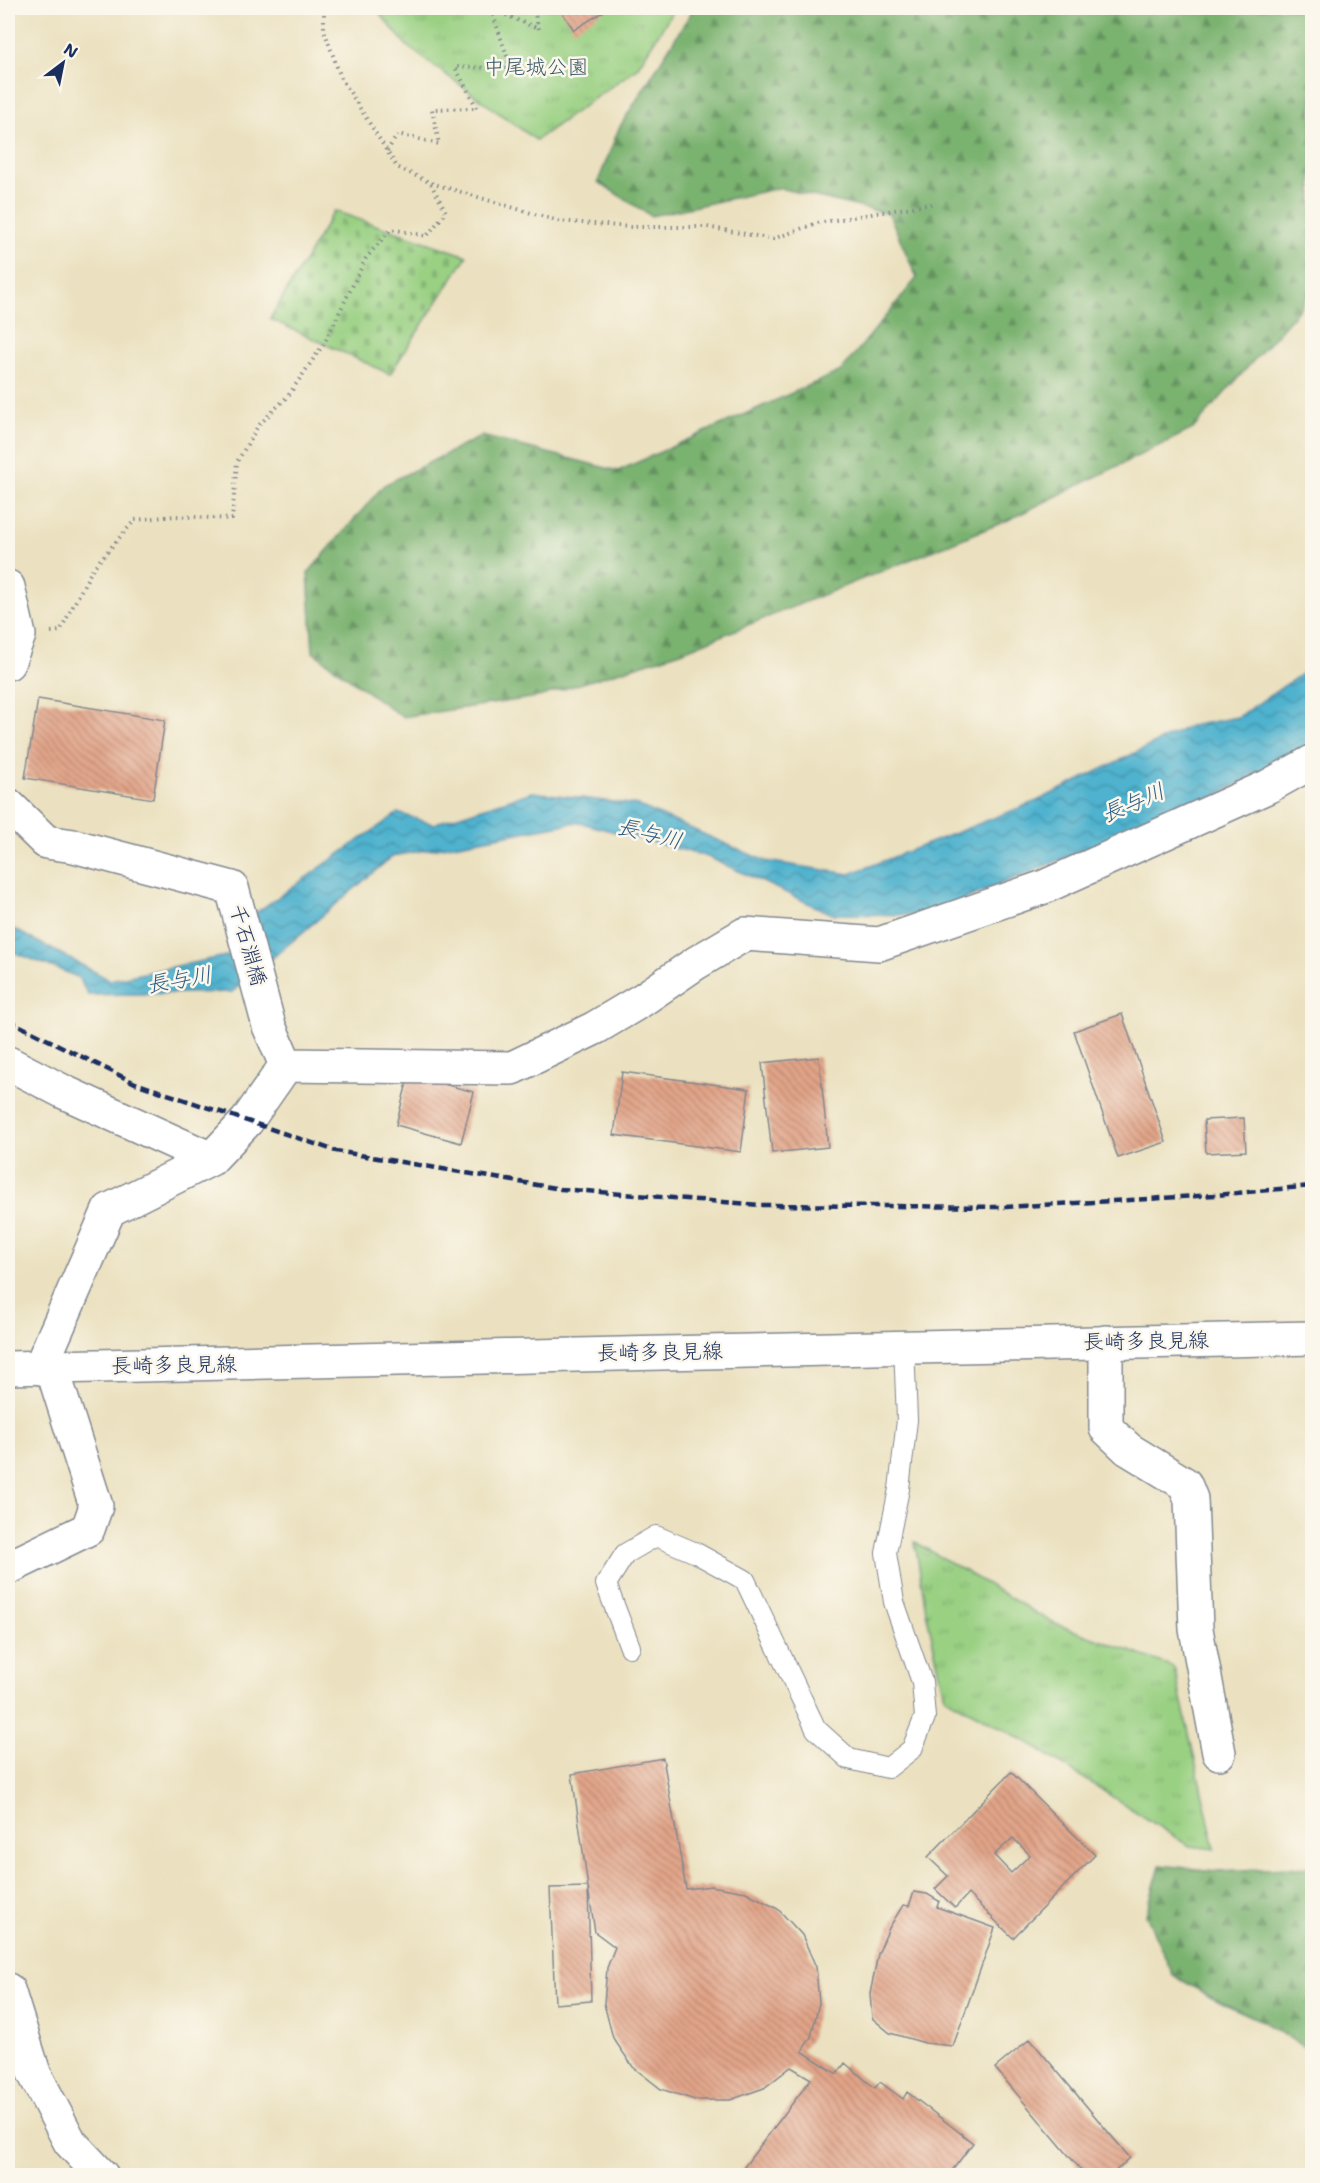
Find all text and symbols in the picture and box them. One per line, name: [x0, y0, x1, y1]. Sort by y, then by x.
north arrow: [33, 33, 93, 93]
text: N: [60, 38, 82, 63]
park label: 中尾城公園: [484, 53, 589, 81]
water label: 長与川: [1097, 776, 1169, 829]
water label: 長与川: [614, 811, 685, 856]
street label: 千石淵橋: [223, 901, 273, 989]
water label: 長与川: [144, 959, 214, 1000]
street label: 長崎多良見線: [1083, 1326, 1209, 1356]
street label: 長崎多良見線: [597, 1337, 723, 1367]
street label: 長崎多良見線: [111, 1350, 237, 1380]

